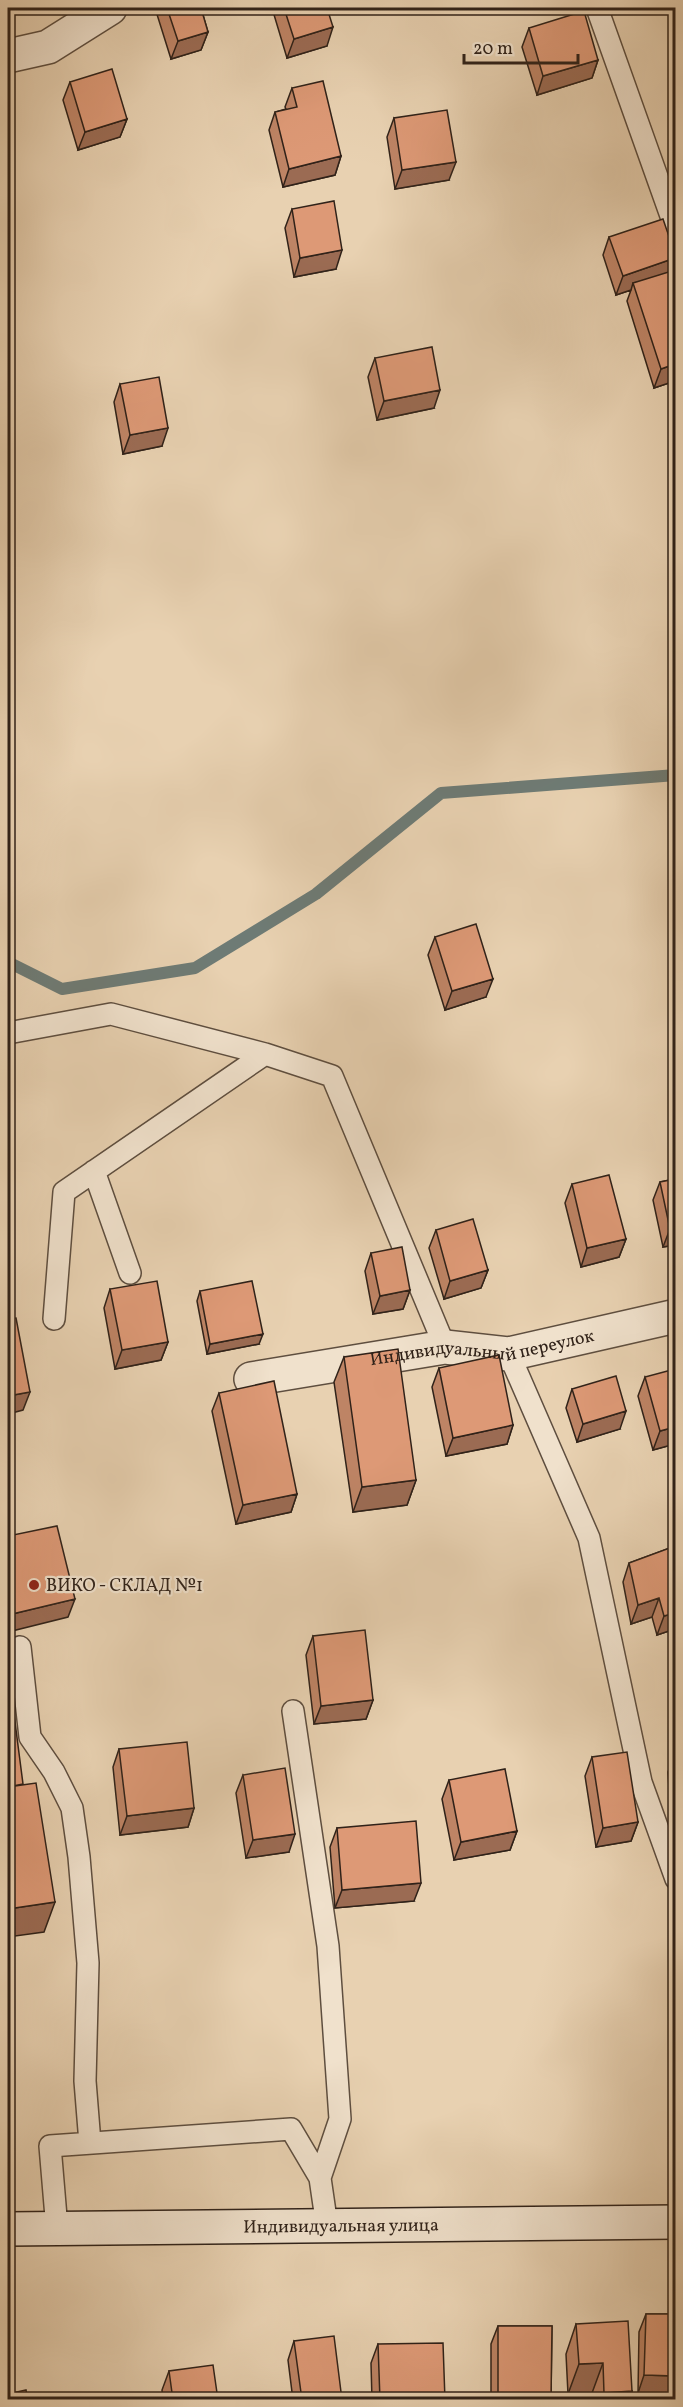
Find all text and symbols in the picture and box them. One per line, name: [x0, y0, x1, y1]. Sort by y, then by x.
scale bar: [464, 27, 578, 65]
text: 20 m: [473, 37, 513, 62]
street label: Индивидуальный переулок: [368, 1324, 597, 1373]
place label: ВИКО - СКЛАД №1: [46, 1574, 203, 1599]
marker: ВИКО - СКЛАД №1: [27, 1578, 41, 1592]
street label: Индивидуальная улица: [243, 2213, 439, 2241]

